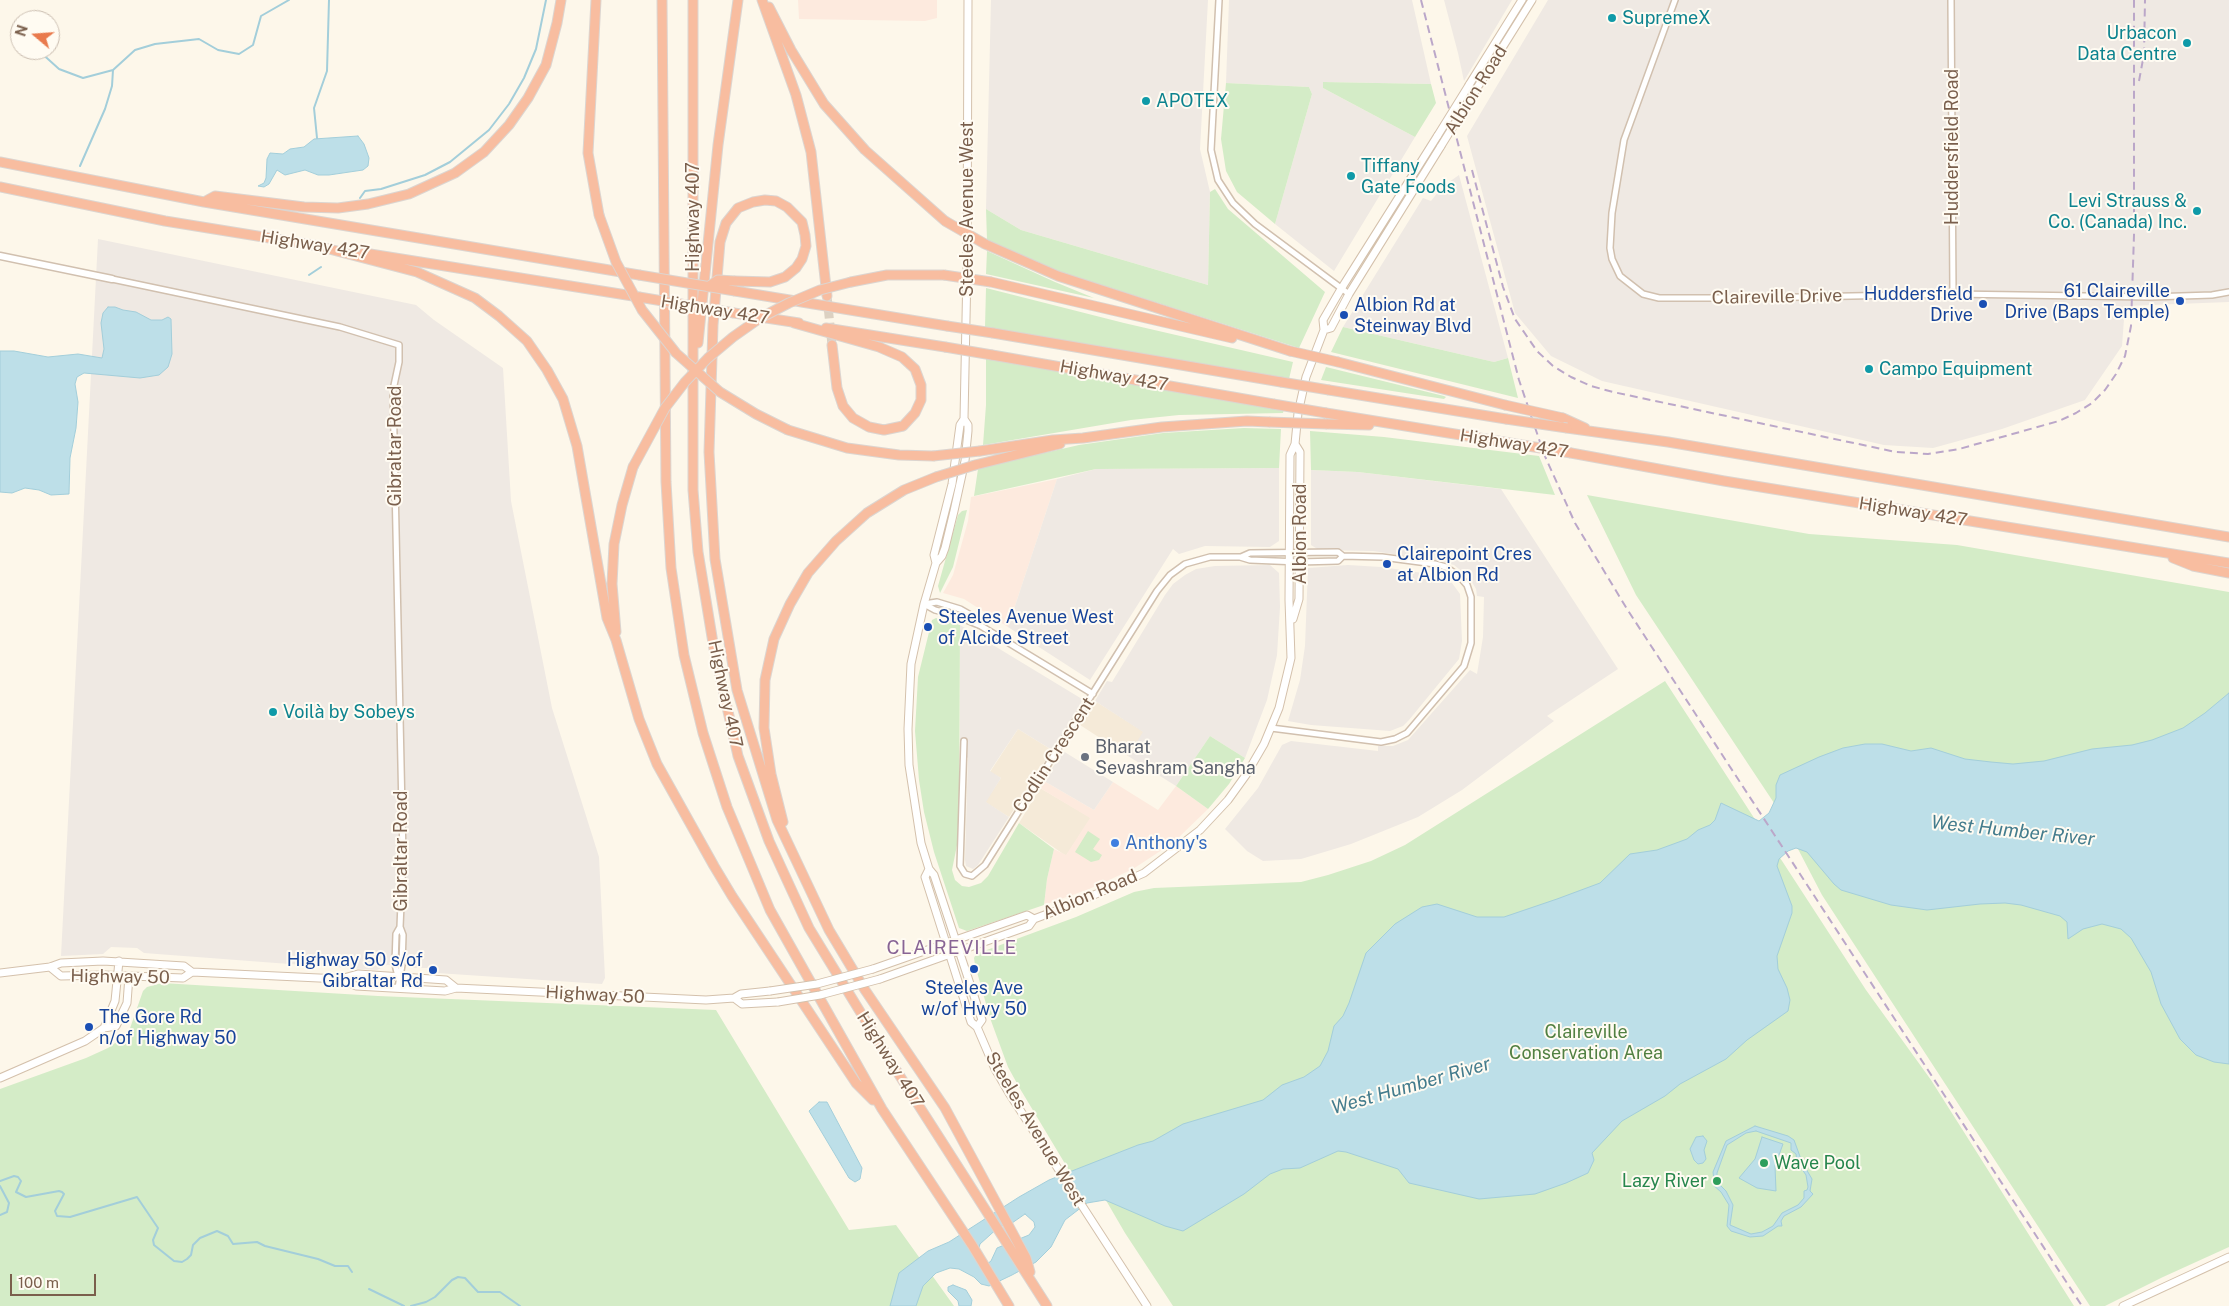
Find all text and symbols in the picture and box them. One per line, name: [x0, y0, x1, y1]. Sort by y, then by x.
place label: SupremeX: [1622, 7, 1711, 29]
north arrow: [10, 10, 60, 60]
marker: SupremeX: [1606, 12, 1618, 24]
place label: Urbacon Data Centre: [2077, 22, 2177, 64]
text: N: [12, 23, 31, 38]
marker: Urbacon Data Centre: [2181, 37, 2193, 49]
street label: Albion Road: [1440, 41, 1512, 139]
street label: Huddersfield Road: [1941, 69, 1963, 225]
place label: APOTEX: [1156, 90, 1228, 112]
marker: APOTEX: [1140, 95, 1152, 107]
street label: Steeles Avenue West: [956, 121, 978, 297]
place label: Tiffany Gate Foods: [1361, 155, 1456, 198]
street label: Highway 407: [682, 162, 704, 272]
marker: Tiffany Gate Foods: [1345, 170, 1357, 182]
place label: Levi Strauss & Co. (Canada) Inc.: [2048, 190, 2187, 232]
marker: Levi Strauss & Co. (Canada) Inc.: [2191, 205, 2203, 217]
street label: Highway 427: [259, 226, 371, 264]
place label: 61 Claireville Drive (Baps Temple): [2004, 280, 2170, 322]
place label: Huddersfield Drive: [1864, 283, 1973, 326]
street label: Claireville Drive: [1711, 285, 1843, 309]
street label: Highway 427: [659, 291, 771, 329]
place label: Albion Rd at Steinway Blvd: [1354, 294, 1472, 336]
marker: 61 Claireville Drive (Baps Temple): [2174, 295, 2186, 307]
marker: Huddersfield Drive: [1977, 298, 1989, 310]
marker: Albion Rd at Steinway Blvd: [1338, 309, 1350, 321]
street label: Highway 427: [1058, 356, 1170, 396]
place label: Campo Equipment: [1879, 358, 2032, 380]
marker: Campo Equipment: [1863, 363, 1875, 375]
street label: Gibraltar Road: [384, 386, 406, 506]
street label: Highway 427: [1458, 425, 1570, 463]
street label: Albion Road: [1289, 484, 1311, 584]
street label: Highway 427: [1857, 493, 1969, 531]
place label: Clairepoint Cres at Albion Rd: [1397, 543, 1532, 586]
marker: Clairepoint Cres at Albion Rd: [1381, 558, 1393, 570]
place label: Steeles Avenue West of Alcide Street: [938, 606, 1114, 649]
marker: Steeles Avenue West of Alcide Street: [922, 621, 934, 633]
street label: Highway 407: [703, 638, 747, 750]
street label: Codlin Crescent: [1009, 693, 1099, 817]
place label: Voilà by Sobeys: [283, 701, 415, 723]
marker: Voilà by Sobeys: [267, 706, 279, 718]
place label: Bharat Sevashram Sangha: [1095, 736, 1256, 779]
marker: Bharat Sevashram Sangha: [1079, 751, 1091, 763]
street label: Gibraltar Road: [390, 791, 412, 911]
water label: West Humber River: [1930, 811, 2096, 851]
place label: Anthony's: [1125, 832, 1207, 854]
marker: Anthony's: [1109, 837, 1121, 849]
street label: Albion Road: [1039, 865, 1141, 925]
district label: CLAIREVILLE: [885, 937, 1019, 959]
place label: Highway 50 s/of Gibraltar Rd: [287, 949, 423, 992]
marker: Steeles Ave w/of Hwy 50: [968, 963, 980, 975]
marker: Highway 50 s/of Gibraltar Rd: [427, 964, 439, 976]
street label: Highway 50: [70, 965, 170, 989]
place label: Steeles Ave w/of Hwy 50: [921, 977, 1027, 1020]
street label: Highway 50: [545, 982, 645, 1008]
place label: The Gore Rd n/of Highway 50: [99, 1006, 237, 1048]
street label: Highway 407: [852, 1008, 928, 1112]
marker: The Gore Rd n/of Highway 50: [83, 1021, 95, 1033]
park label: Claireville Conservation Area: [1509, 1021, 1663, 1064]
street label: Steeles Avenue West: [980, 1048, 1090, 1210]
water label: West Humber River: [1329, 1052, 1493, 1120]
place label: Wave Pool: [1774, 1152, 1861, 1174]
marker: Wave Pool: [1758, 1157, 1770, 1169]
place label: Lazy River: [1622, 1170, 1707, 1192]
marker: Lazy River: [1711, 1175, 1723, 1187]
scale bar: [12, 1264, 99, 1296]
text: 100 m: [18, 1274, 59, 1291]

